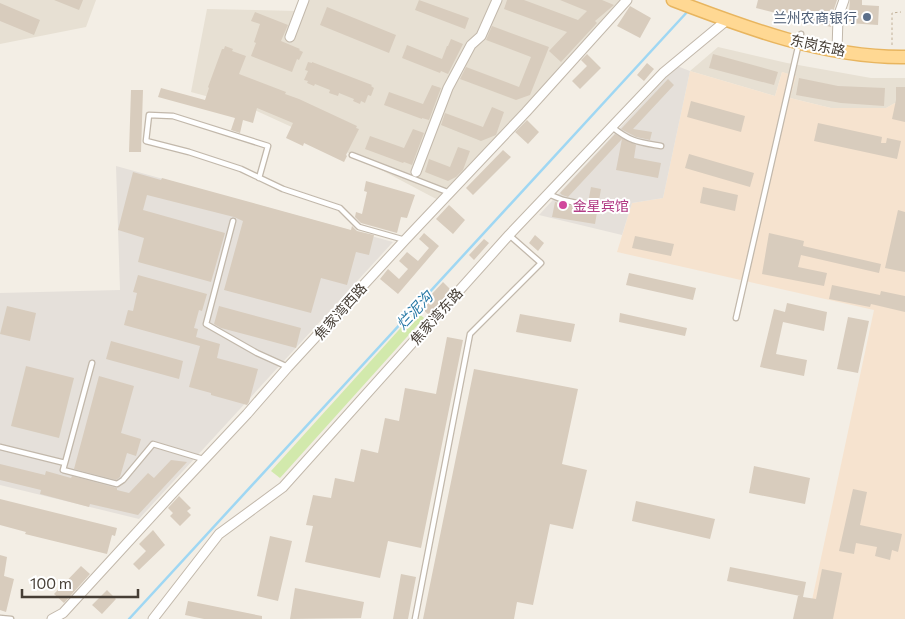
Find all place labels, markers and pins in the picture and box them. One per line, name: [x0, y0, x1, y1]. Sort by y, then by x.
place label: 兰州农商银行: [773, 9, 857, 26]
marker: 兰州农商银行: [861, 11, 873, 23]
place label: 金星宾馆: [573, 197, 629, 214]
marker: 金星宾馆: [557, 199, 569, 211]

